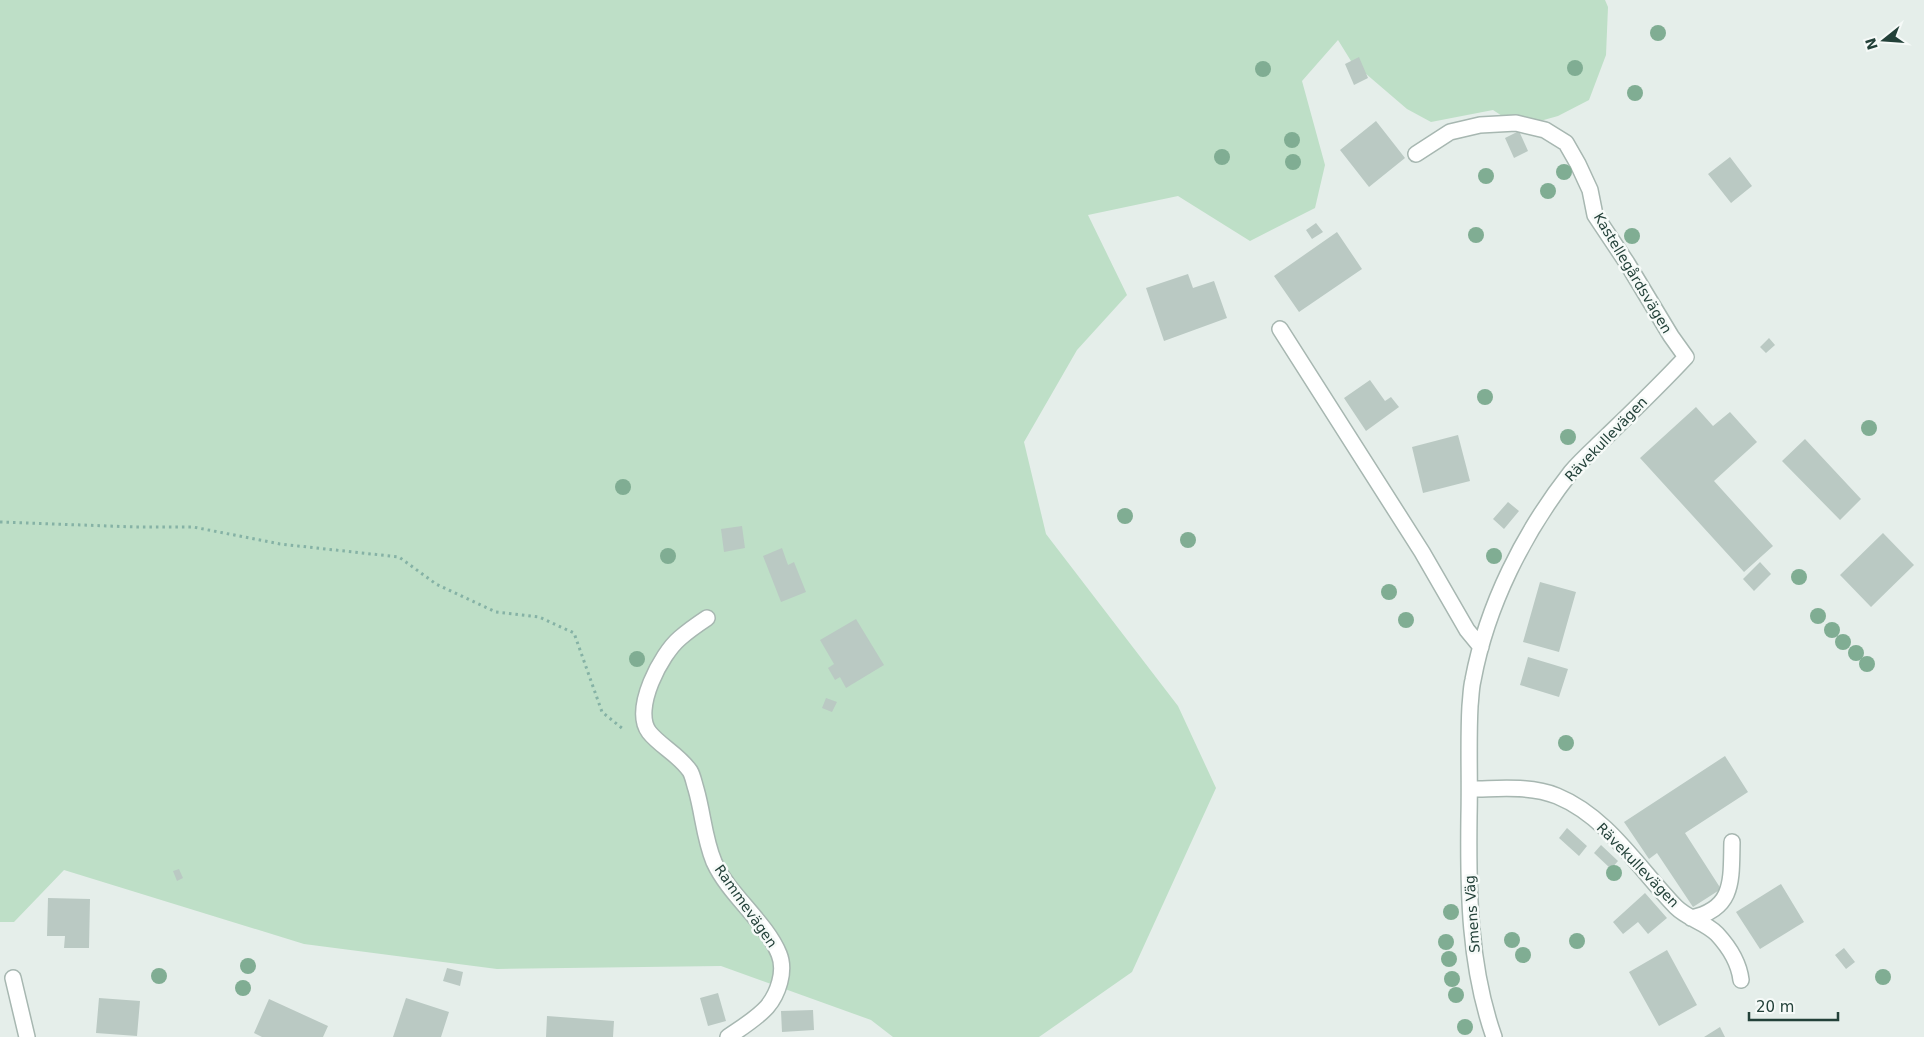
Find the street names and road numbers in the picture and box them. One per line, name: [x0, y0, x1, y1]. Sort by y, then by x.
street label: Kastellegårdsvägen: [1591, 210, 1675, 336]
street label: Rävekullevägen: [1562, 393, 1650, 485]
street label: Rävekullevägen: [1594, 819, 1682, 911]
street label: Rammevägen: [712, 862, 780, 950]
street label: Smens Väg: [1461, 875, 1483, 953]

